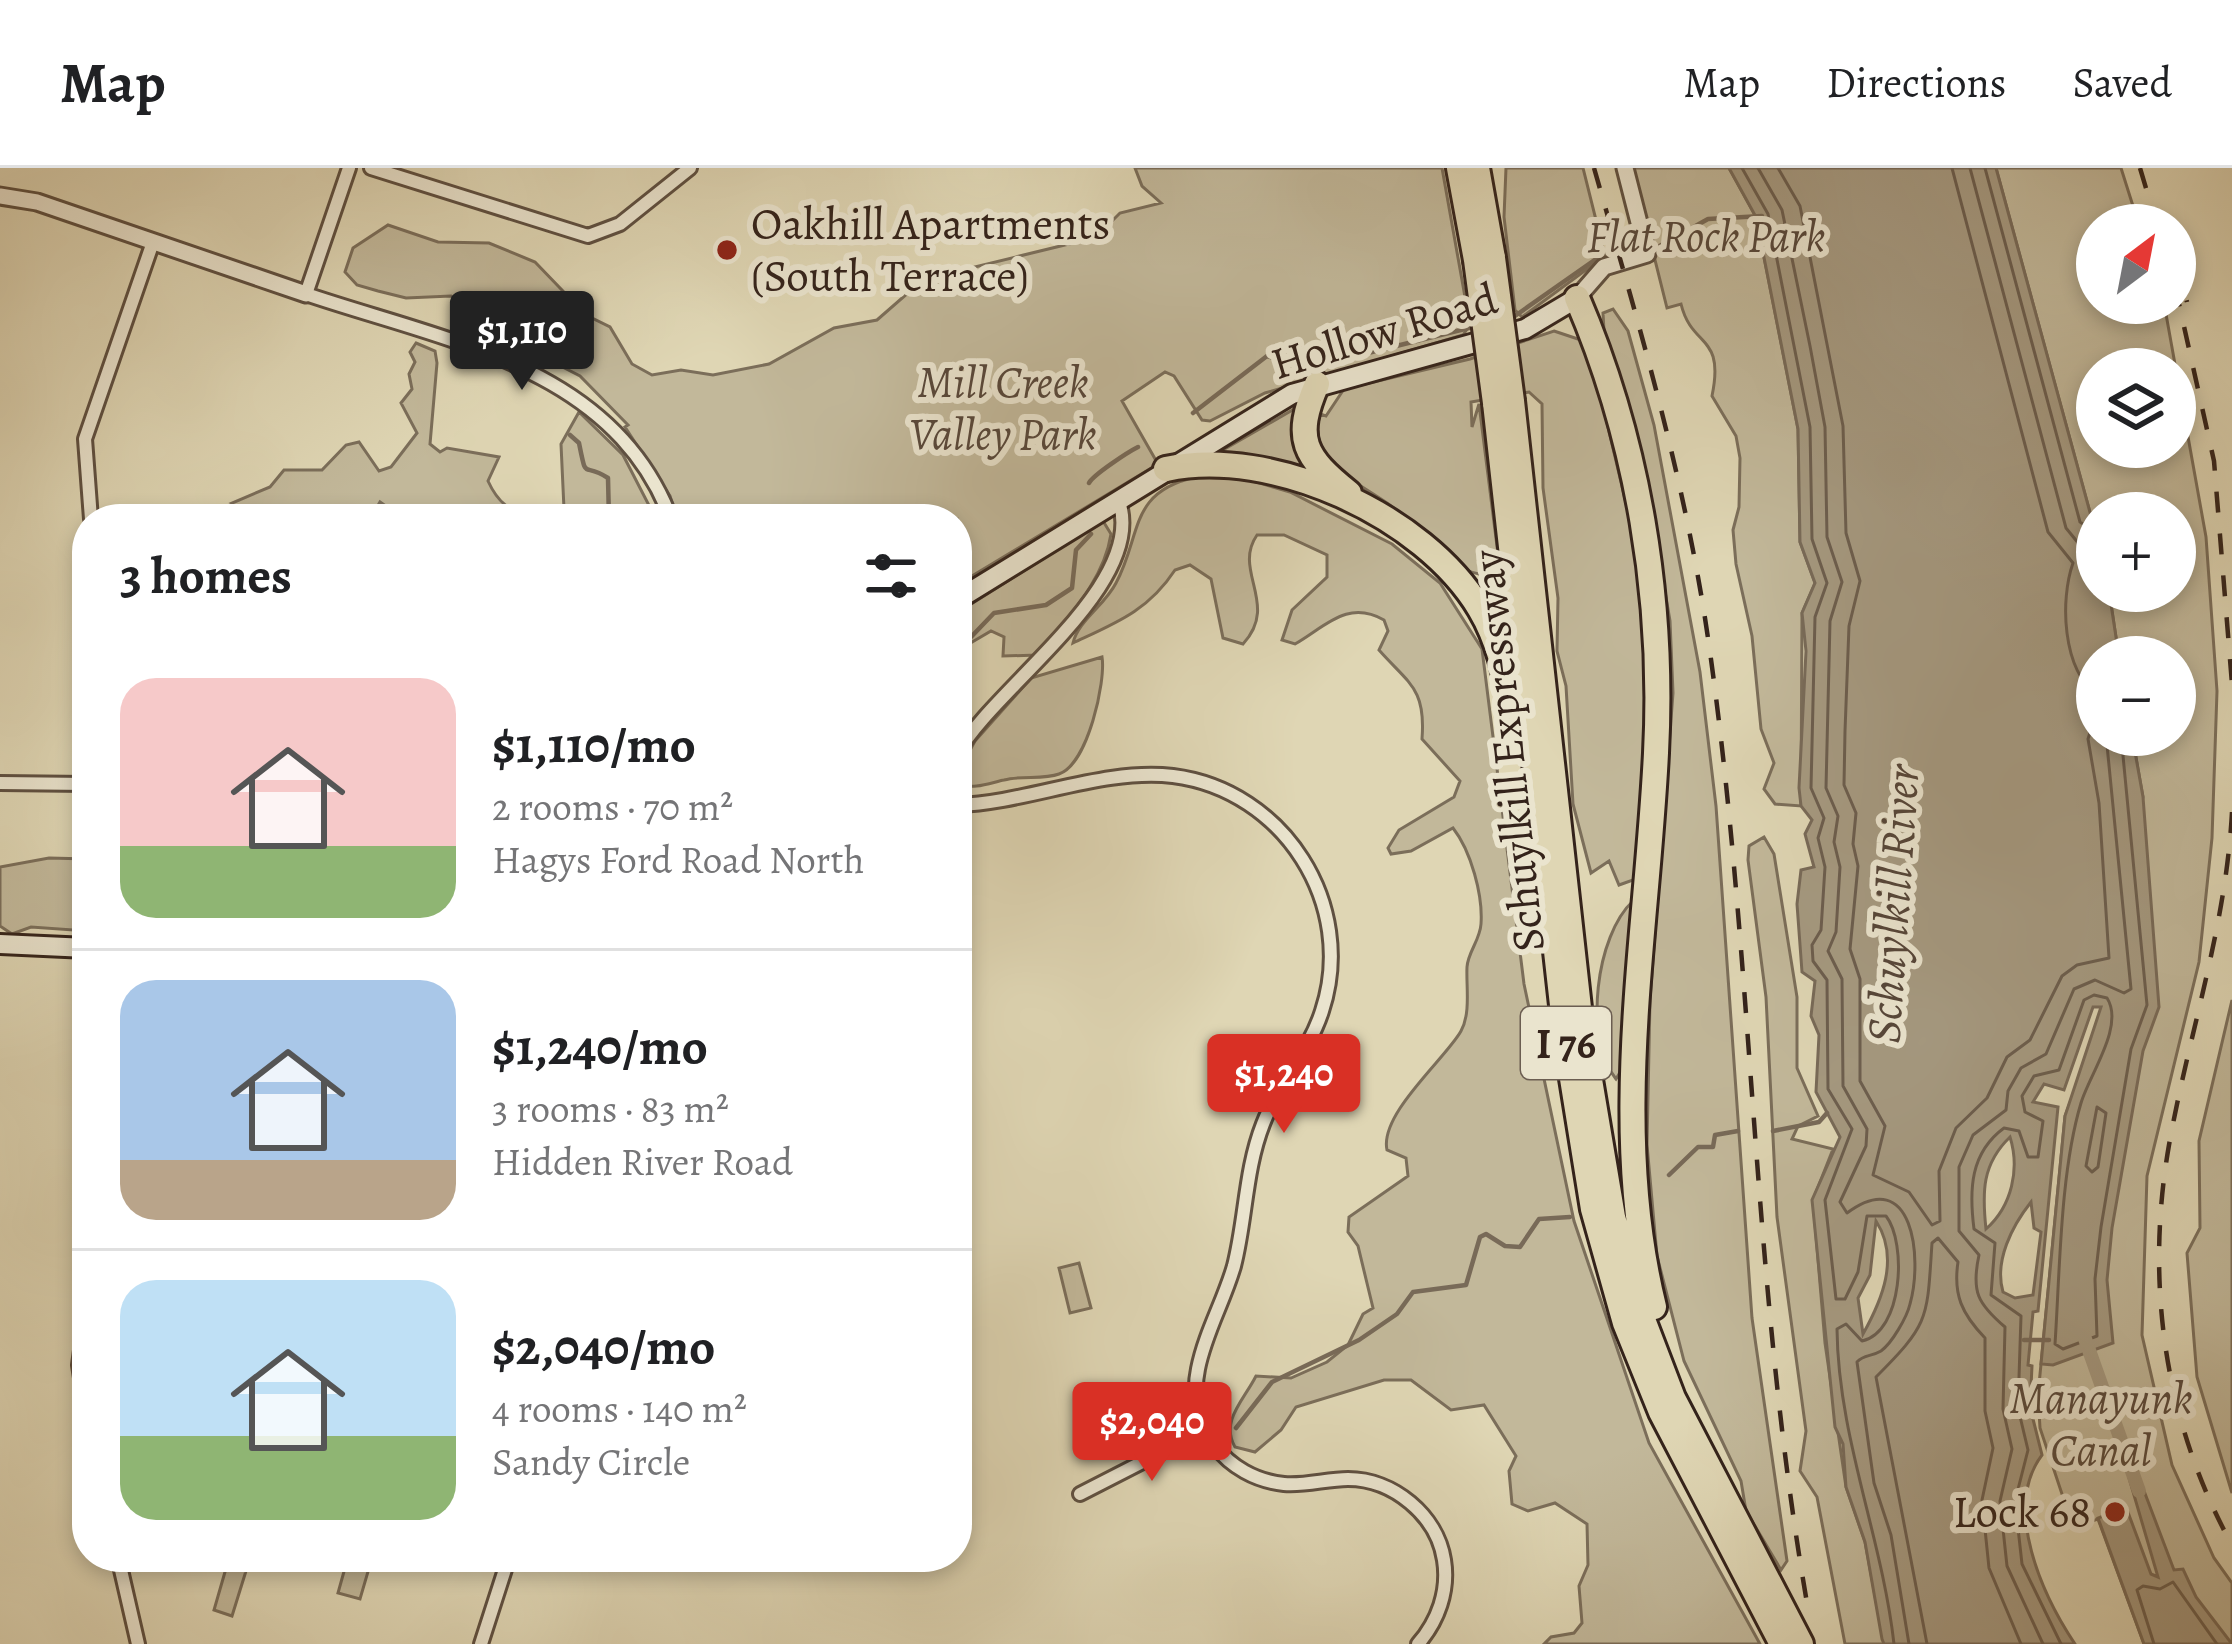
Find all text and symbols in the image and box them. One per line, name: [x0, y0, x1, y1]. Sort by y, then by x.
text: Map: [60, 44, 166, 122]
text: Map: [1683, 54, 1760, 111]
text: Directions: [1826, 54, 2006, 111]
text: Saved: [2072, 54, 2172, 111]
place label: Oakhill Apartments (South Terrace): [751, 193, 1110, 307]
north arrow: [2076, 204, 2196, 324]
map controls: [2076, 204, 2196, 756]
park label: Flat Rock Park: [1587, 205, 1825, 267]
marker: Oakhill Apartments (South Terrace): [714, 237, 740, 263]
street label: Hollow Road: [1263, 267, 1505, 395]
pin: $1,110: [424, 291, 620, 393]
text: $1,110: [477, 303, 567, 356]
button: layers: [2076, 348, 2196, 468]
park label: Mill Creek Valley Park: [909, 351, 1097, 465]
button: +: [2076, 492, 2196, 612]
text: 3 homes: [120, 541, 292, 611]
icon: filters: [858, 543, 924, 609]
street label: Schuylkill Expressway: [1456, 546, 1560, 955]
button: −: [2076, 636, 2196, 756]
text: $1,110/mo: [492, 710, 696, 780]
icon: home: [216, 726, 360, 870]
water label: Schuylkill River: [1850, 761, 1936, 1045]
text: 2 rooms · 70 m²: [492, 780, 733, 833]
text: Hagys Ford Road North: [492, 833, 864, 886]
road number: I 76: [1521, 1007, 1611, 1079]
text: $1,240/mo: [492, 1012, 708, 1082]
icon: home: [216, 1028, 360, 1172]
pin: $1,240: [1186, 1034, 1382, 1136]
text: $1,240: [1234, 1046, 1334, 1099]
text: 3 rooms · 83 m²: [492, 1082, 729, 1135]
text: Hidden River Road: [492, 1135, 793, 1188]
text: $2,040/mo: [492, 1312, 715, 1382]
icon: home: [216, 1328, 360, 1472]
park label: Manayunk Canal: [2009, 1367, 2193, 1481]
text: 4 rooms · 140 m²: [492, 1382, 747, 1435]
pin: $2,040: [1054, 1382, 1250, 1484]
text: $2,040: [1099, 1394, 1205, 1447]
text: Sandy Circle: [492, 1435, 690, 1488]
place label: Lock 68: [1953, 1481, 2091, 1543]
marker: Lock 68: [2102, 1499, 2128, 1525]

